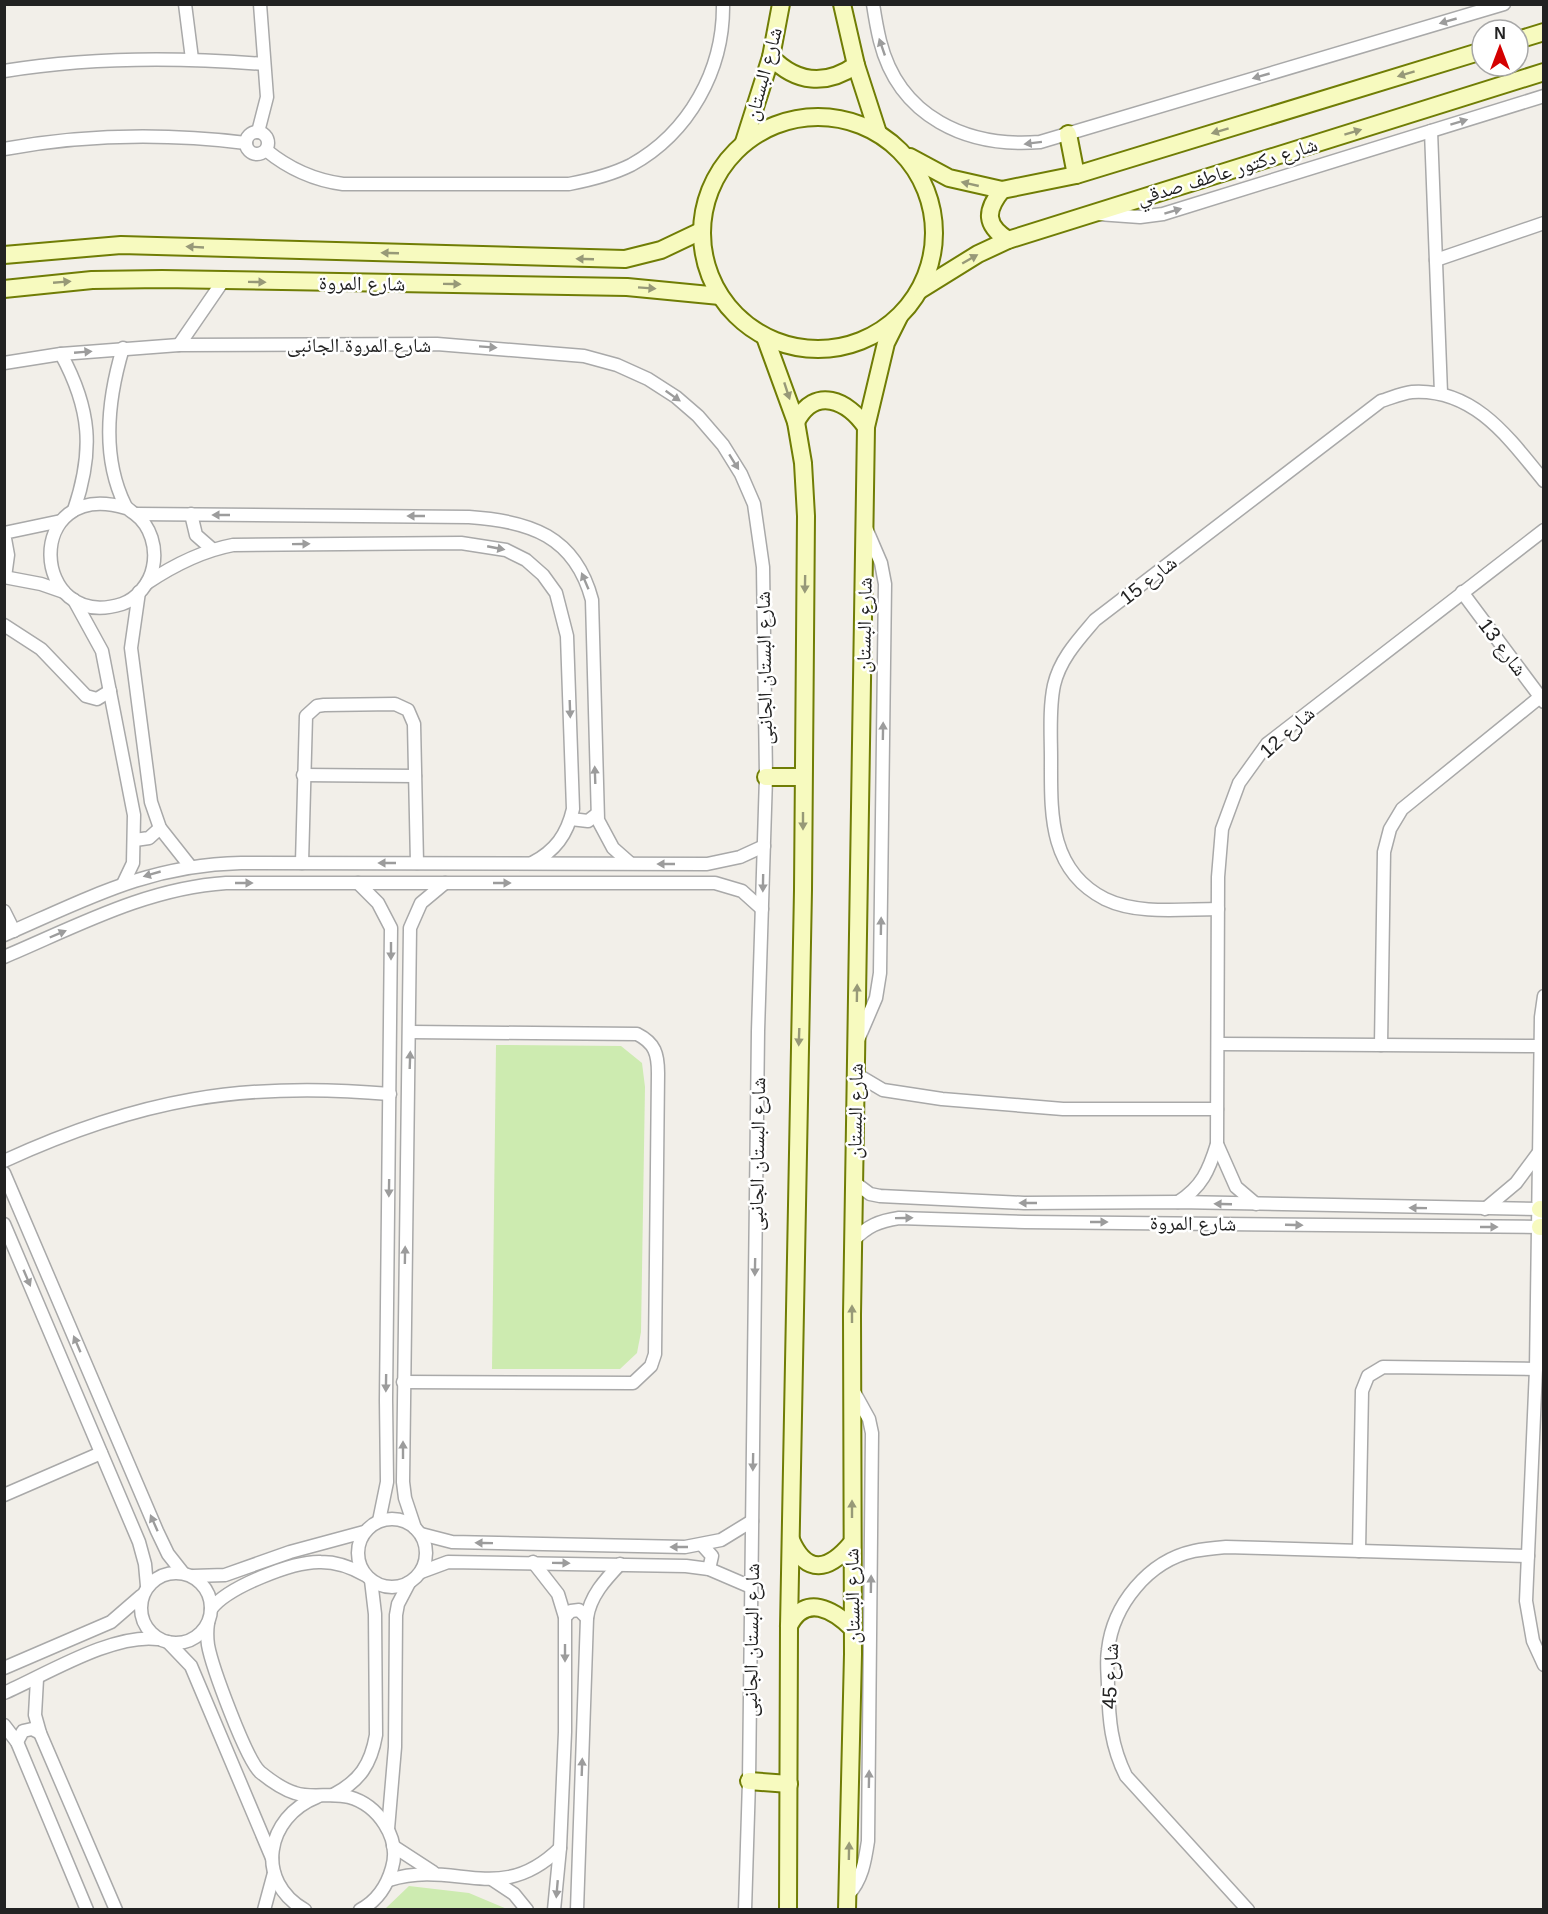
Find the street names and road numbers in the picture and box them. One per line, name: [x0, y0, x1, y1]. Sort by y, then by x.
street label: شارع البستان: [740, 25, 788, 124]
street label: شارع دكتور عاطف صدقي: [1134, 133, 1321, 214]
street label: شارع المروة: [319, 271, 405, 297]
street label: شارع المروة الجانبى: [287, 334, 431, 358]
street label: شارع 15: [1115, 551, 1182, 611]
street label: شارع البستان: [852, 577, 878, 673]
street label: شارع البستان الجانبى: [752, 591, 778, 745]
street label: شارع 13: [1473, 614, 1532, 681]
street label: شارع 12: [1255, 702, 1320, 764]
street label: شارع البستان: [843, 1063, 869, 1159]
street label: شارع البستان الجانبى: [745, 1077, 771, 1231]
street label: شارع المروة: [1150, 1211, 1236, 1237]
street label: شارع البستان: [840, 1548, 866, 1644]
street label: شارع البستان الجانبى: [739, 1563, 765, 1717]
street label: شارع 45: [1098, 1643, 1124, 1709]

